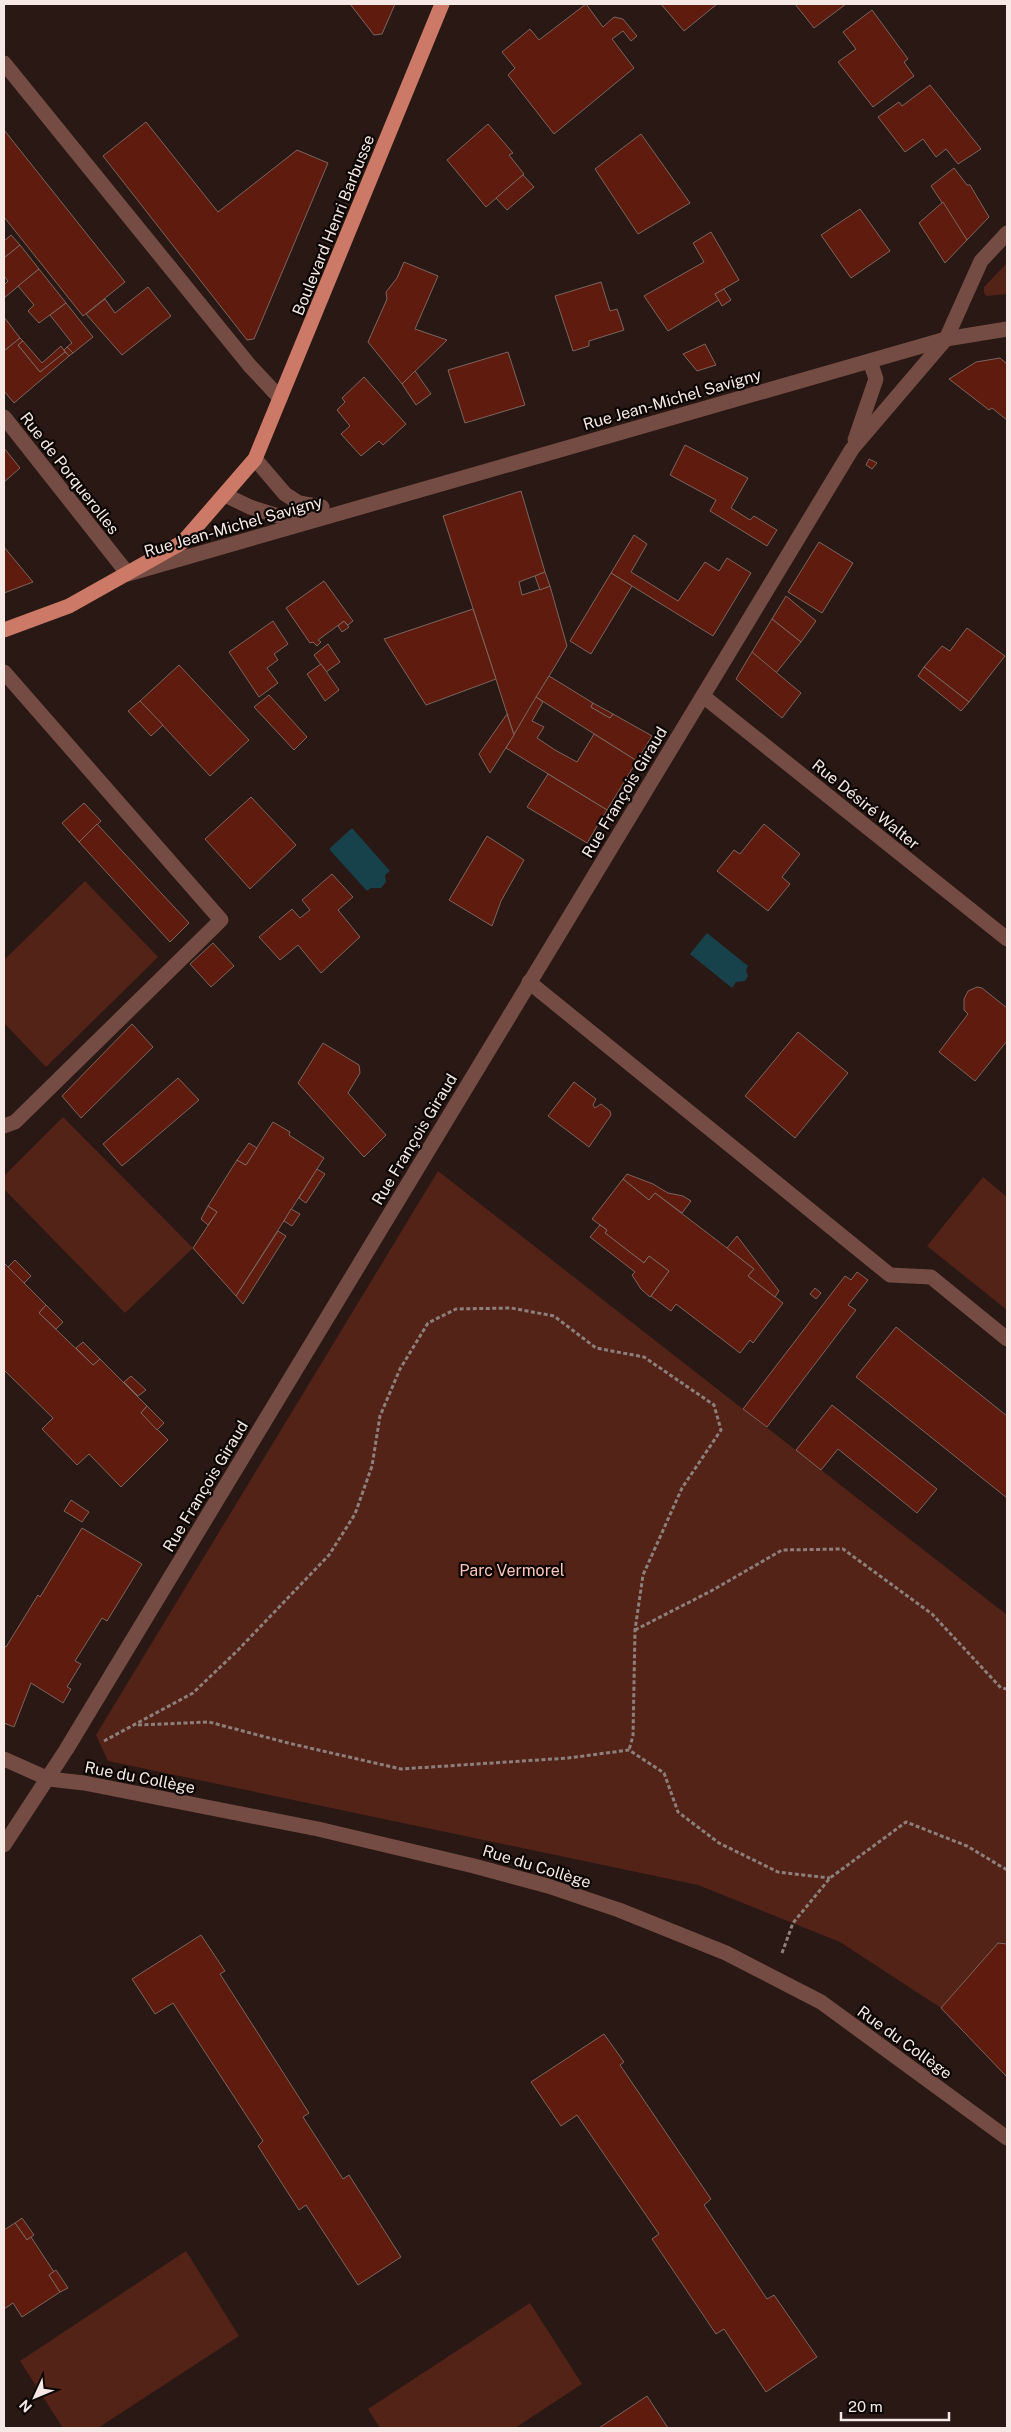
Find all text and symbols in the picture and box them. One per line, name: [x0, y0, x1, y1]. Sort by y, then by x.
street label: Boulevard Henri Barbusse: [288, 132, 378, 318]
street label: Rue Jean-Michel Savigny: [581, 365, 764, 434]
street label: Rue de Porquerolles: [16, 409, 123, 538]
street label: Rue Jean-Michel Savigny: [142, 492, 325, 561]
street label: Rue François Giraud: [578, 723, 671, 861]
street label: Rue Désiré Walter: [808, 755, 923, 854]
street label: Rue François Giraud: [368, 1070, 461, 1208]
street label: Rue François Giraud: [159, 1417, 252, 1555]
park label: Parc Vermorel: [459, 1561, 565, 1580]
street label: Rue du Collège: [83, 1757, 197, 1798]
street label: Rue du Collège: [480, 1841, 593, 1892]
street label: Rue du Collège: [854, 2002, 956, 2083]
north arrow: [10, 2372, 60, 2422]
scale bar: [841, 2390, 948, 2422]
text: N: [16, 2397, 35, 2416]
text: 20 m: [848, 2398, 883, 2415]

